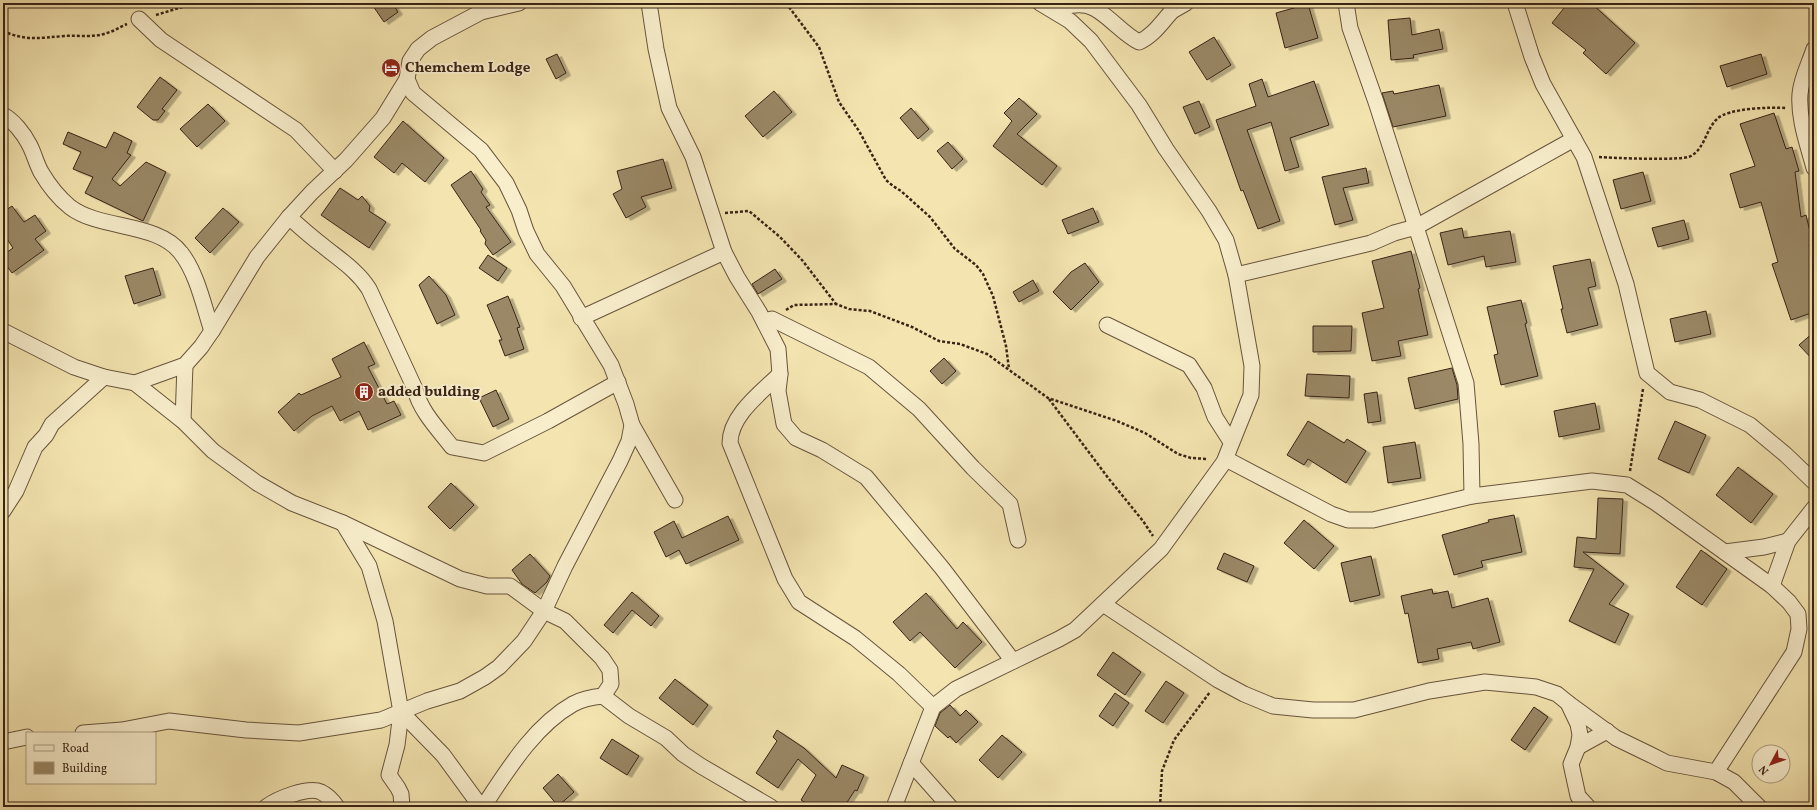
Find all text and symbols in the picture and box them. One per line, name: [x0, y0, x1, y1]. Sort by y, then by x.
hotel icon: Chemchem Lodge: [380, 57, 402, 79]
place label: Chemchem Lodge: [405, 58, 531, 79]
building icon: added bulding: [353, 381, 375, 403]
place label: added bulding: [378, 382, 480, 403]
legend: [26, 732, 156, 784]
text: Road: [62, 741, 89, 757]
north arrow: [1751, 744, 1791, 784]
text: Building: [62, 761, 107, 777]
text: N: [1756, 762, 1773, 778]

